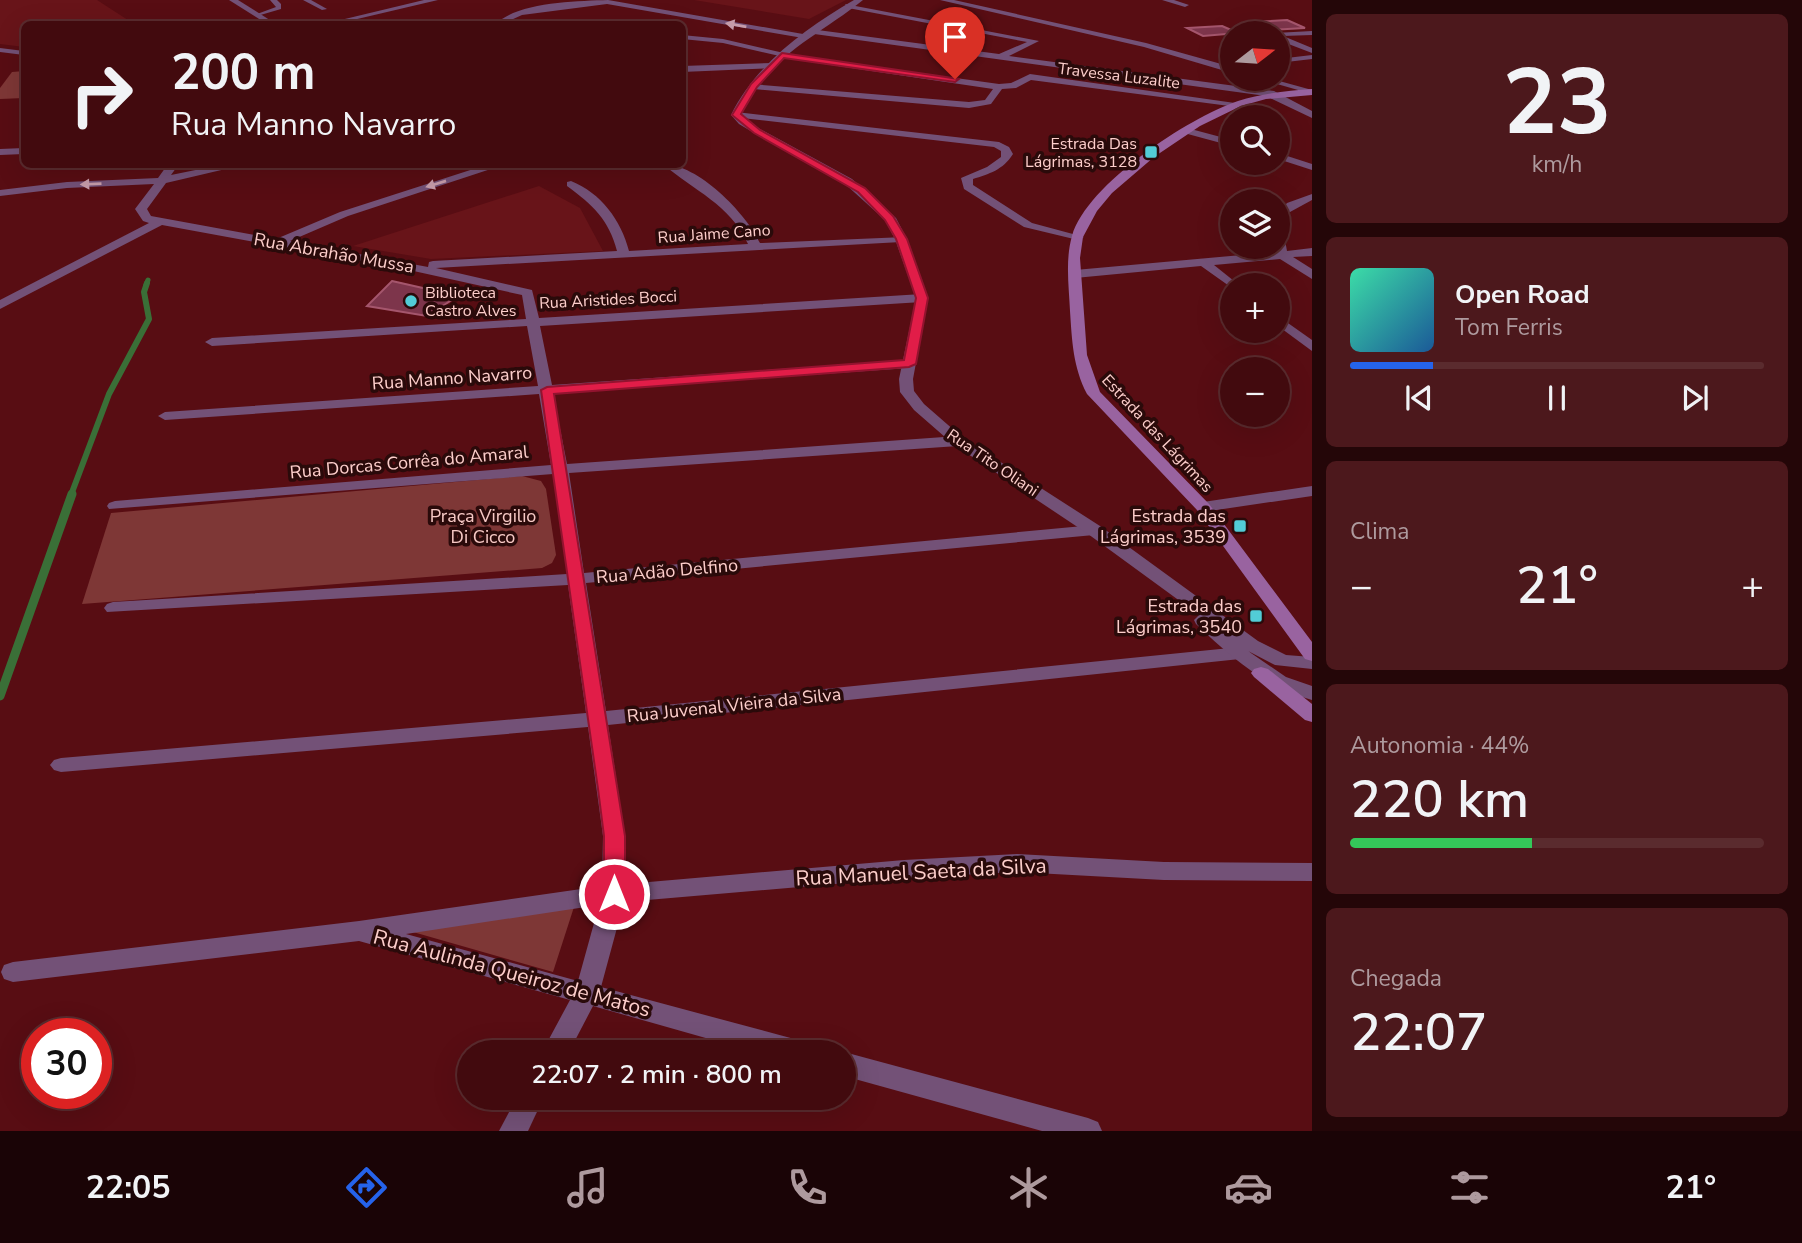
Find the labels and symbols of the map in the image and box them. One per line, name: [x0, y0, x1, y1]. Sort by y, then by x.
pin: [925, 7, 985, 79]
one-way arrow: [725, 19, 747, 30]
north arrow: [1220, 21, 1290, 91]
street label: Travessa Luzalite: [1057, 58, 1181, 94]
place label: Estrada Das Lágrimas, 3128: [1025, 133, 1137, 173]
marker: Estrada Das Lágrimas, 3128: [1143, 144, 1159, 160]
one-way arrow: [80, 179, 102, 190]
one-way arrow: [425, 180, 446, 190]
street label: Rua Jaime Cano: [657, 219, 771, 249]
street label: Rua Abrahão Mussa: [252, 227, 416, 279]
place label: Biblioteca Castro Alves: [425, 282, 516, 322]
street label: Rua Aristides Bocci: [539, 285, 678, 315]
marker: Biblioteca Castro Alves: [403, 293, 419, 309]
street label: Rua Manno Navarro: [371, 360, 533, 396]
street label: Estrada das Lágrimas: [1097, 370, 1218, 497]
street label: Rua Tito Oliani: [942, 424, 1043, 502]
street label: Rua Dorcas Corrêa do Amaral: [289, 440, 530, 484]
park label: Praça Virgilio Di Cicco: [430, 504, 536, 549]
place label: Estrada das Lágrimas, 3539: [1100, 504, 1226, 549]
marker: Estrada das Lágrimas, 3539: [1232, 518, 1248, 534]
street label: Rua Adão Delfino: [595, 553, 739, 589]
place label: Estrada das Lágrimas, 3540: [1116, 594, 1242, 639]
marker: Estrada das Lágrimas, 3540: [1248, 608, 1264, 624]
street label: Rua Juvenal Vieira da Silva: [626, 682, 842, 728]
street label: Rua Manuel Saeta da Silva: [795, 851, 1047, 893]
position arrow: [577, 857, 651, 931]
street label: Rua Aulinda Queiroz de Matos: [370, 922, 654, 1024]
speed limit sign: 30: [21, 1018, 112, 1109]

